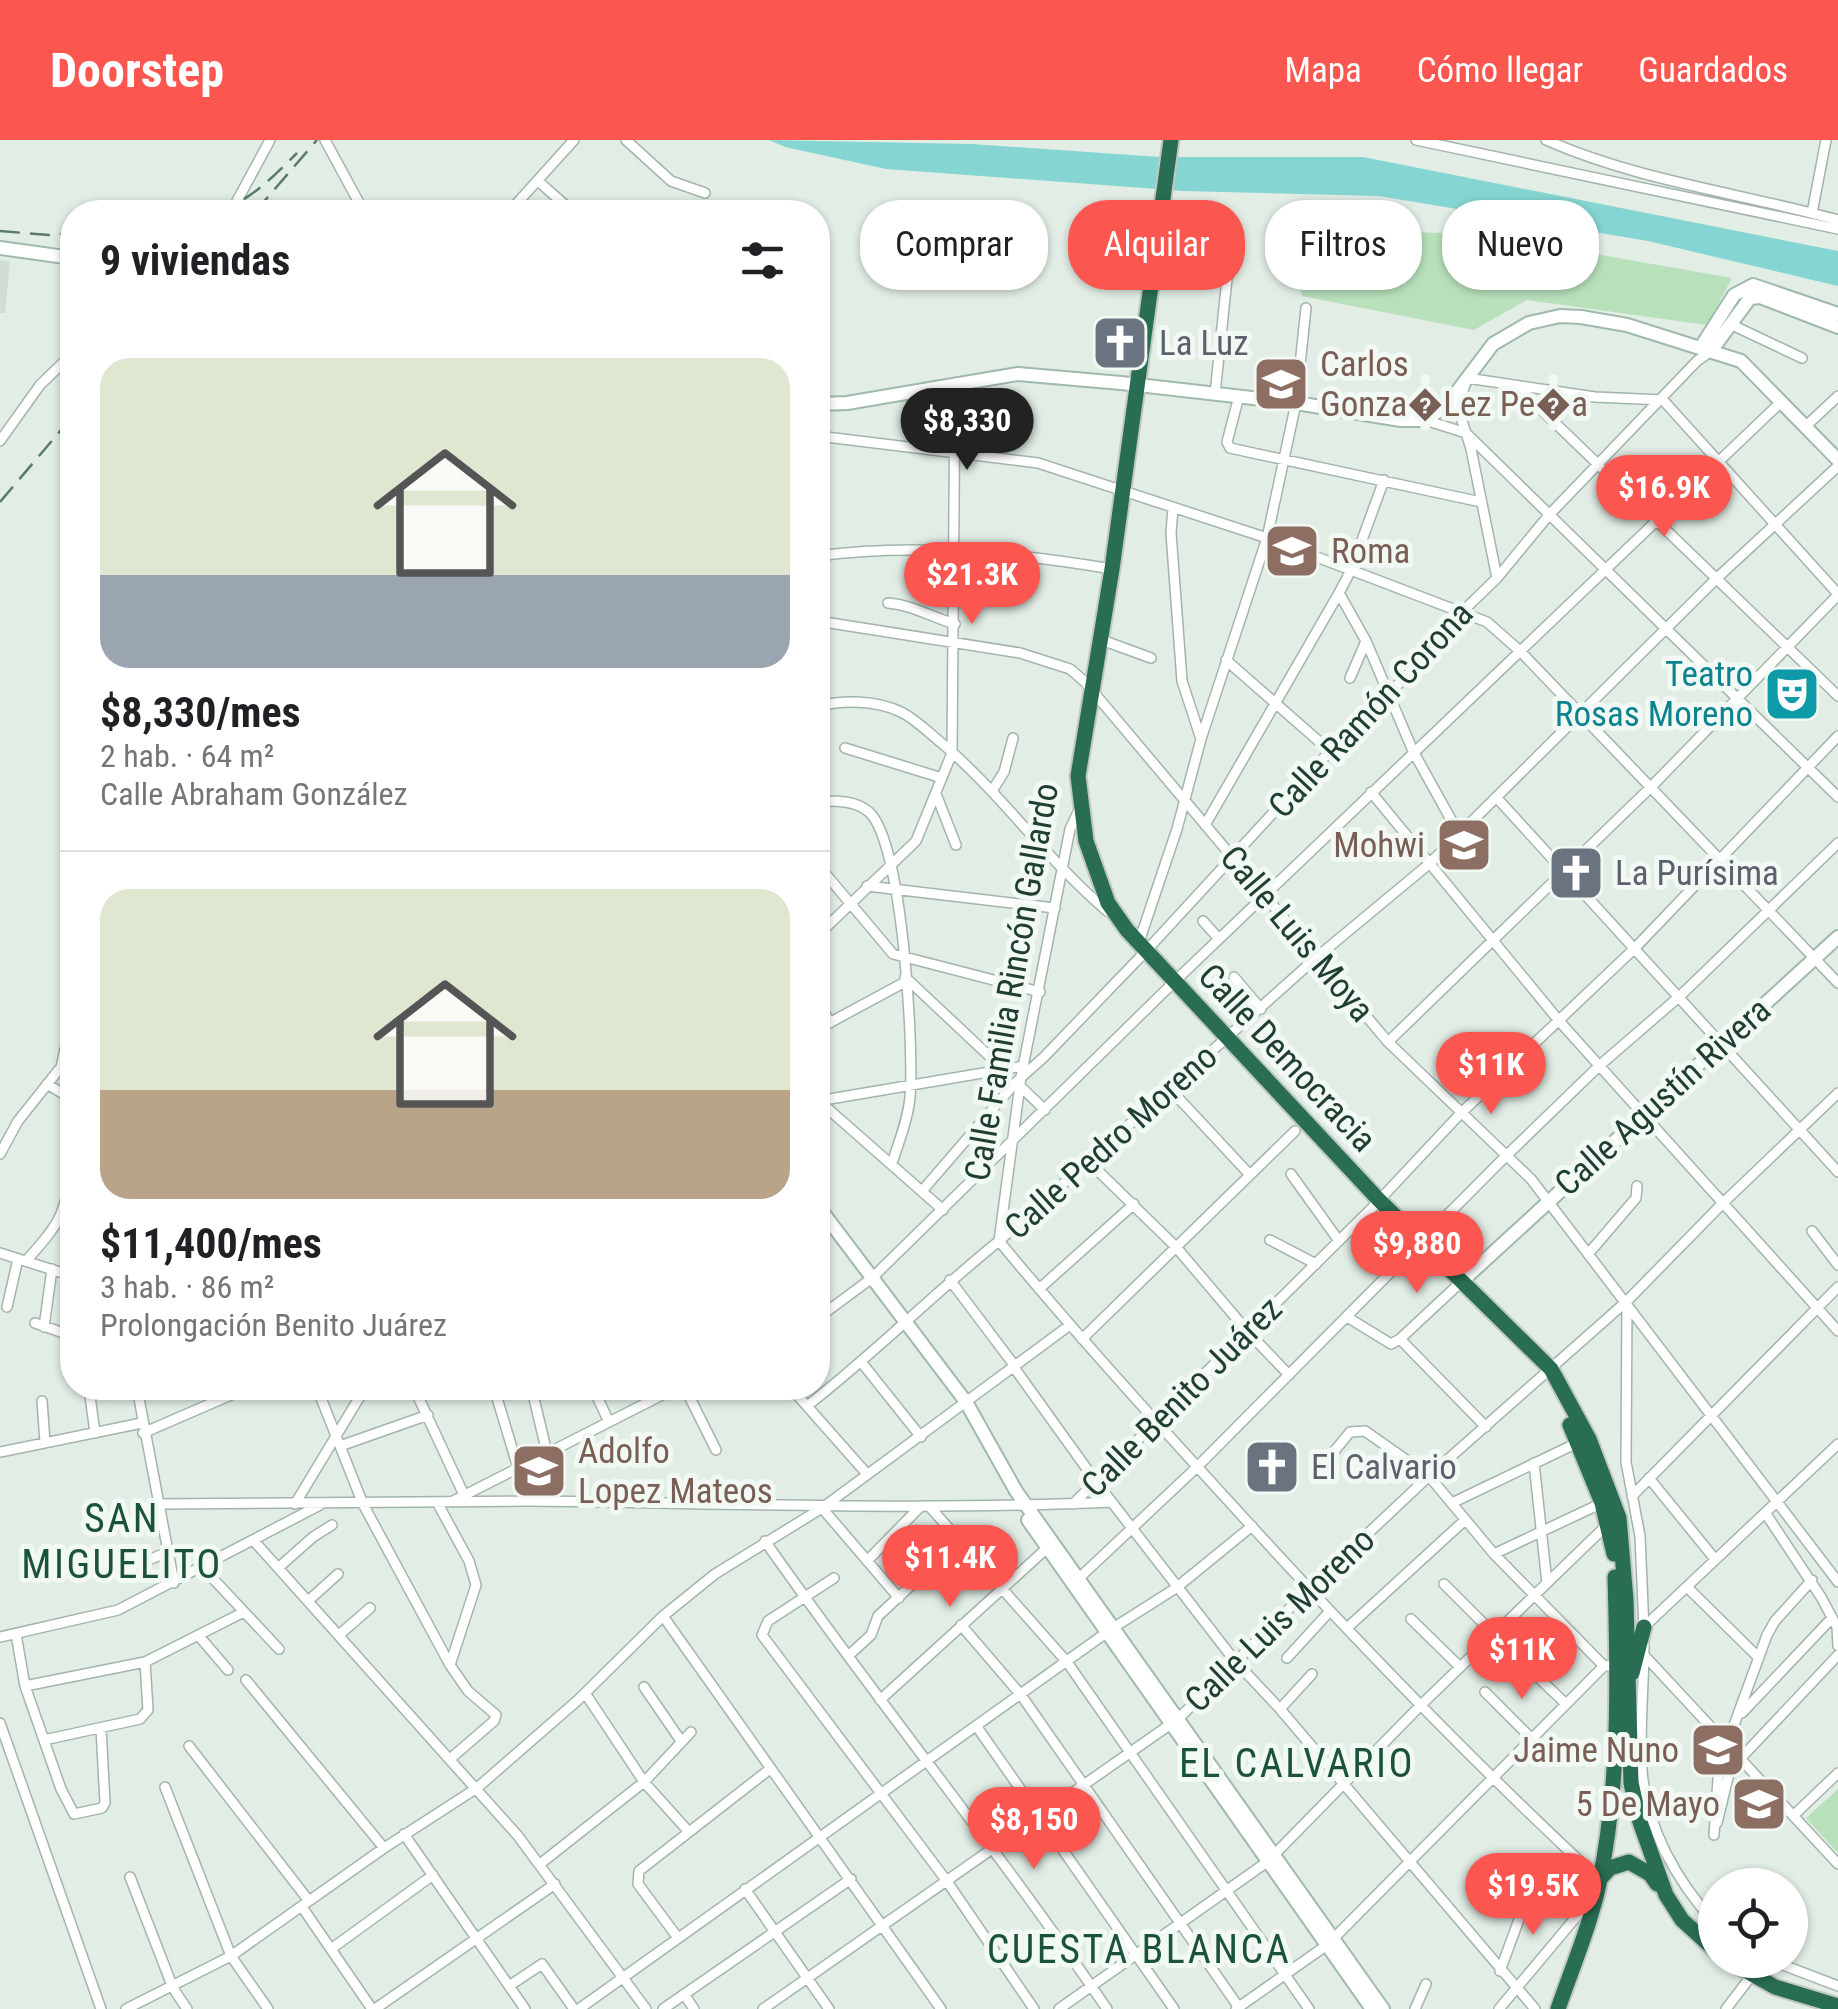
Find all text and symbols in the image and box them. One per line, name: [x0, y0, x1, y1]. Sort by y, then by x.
text: Doorstep: [50, 42, 224, 99]
text: Mapa: [1285, 50, 1362, 91]
text: Cómo llegar: [1417, 50, 1583, 91]
text: Guardados: [1638, 50, 1788, 91]
chip: Comprar: [860, 200, 1048, 290]
chip: Alquilar: [1068, 200, 1245, 290]
chip: Filtros: [1265, 200, 1422, 290]
chip: Nuevo: [1442, 200, 1599, 290]
icon: filters: [735, 233, 790, 288]
text: 9 viviendas: [100, 236, 290, 285]
church icon: La Luz: [1090, 313, 1150, 373]
place label: La Luz: [1159, 323, 1249, 364]
place label: Carlos Gonza�Lez Pe�a: [1320, 344, 1588, 426]
school or university icon: Carlos Gonza�Lez Pe�a: [1251, 354, 1311, 414]
pin: $8,330: [886, 388, 1048, 473]
text: $8,330: [923, 401, 1011, 439]
icon: home: [355, 423, 535, 603]
pin: $16.9K: [1583, 455, 1745, 540]
text: $16.9K: [1618, 468, 1710, 506]
school or university icon: Roma: [1262, 521, 1322, 581]
place label: Roma: [1331, 531, 1410, 572]
pin: $21.3K: [891, 542, 1053, 627]
text: $21.3K: [926, 555, 1018, 593]
street label: Calle Ramón Corona: [1260, 593, 1482, 827]
place label: Teatro Rosas Moreno: [1555, 654, 1753, 735]
theatre icon: Teatro Rosas Moreno: [1762, 664, 1822, 724]
text: $8,330/mes: [100, 688, 301, 737]
text: 2 hab. · 64 m²: [100, 737, 274, 775]
text: Calle Abraham González: [100, 775, 408, 813]
street label: Calle Familia Rincón Gallardo: [957, 780, 1067, 1184]
school or university icon: Mohwi: [1434, 815, 1494, 875]
place label: Mohwi: [1333, 825, 1425, 866]
street label: Calle Luis Moya: [1212, 838, 1382, 1030]
church icon: La Purísima: [1546, 843, 1606, 903]
place label: La Purísima: [1615, 853, 1779, 894]
icon: home: [355, 954, 535, 1134]
street label: Calle Democracia: [1190, 956, 1384, 1160]
street label: Calle Agustín Rivera: [1547, 990, 1779, 1204]
pin: $11K: [1432, 1032, 1550, 1117]
street label: Calle Pedro Moreno: [996, 1036, 1226, 1248]
text: $11K: [1458, 1045, 1524, 1083]
pin: $9,880: [1336, 1211, 1498, 1296]
text: $11,400/mes: [100, 1219, 322, 1268]
text: $9,880: [1373, 1224, 1461, 1262]
text: 3 hab. · 86 m²: [100, 1268, 274, 1306]
street label: Calle Benito Juárez: [1073, 1288, 1291, 1506]
text: Prolongación Benito Juárez: [100, 1306, 447, 1344]
place label: Adolfo Lopez Mateos: [578, 1431, 773, 1512]
church icon: El Calvario: [1242, 1437, 1302, 1497]
school or university icon: Adolfo Lopez Mateos: [509, 1441, 569, 1501]
place label: El Calvario: [1311, 1447, 1457, 1488]
district label: SAN MIGUELITO: [21, 1495, 223, 1588]
street label: Calle Luis Moreno: [1177, 1519, 1383, 1721]
pin: $11.4K: [869, 1525, 1031, 1610]
text: $11.4K: [904, 1538, 996, 1576]
pin: $11K: [1463, 1617, 1581, 1702]
text: $11K: [1489, 1630, 1555, 1668]
school or university icon: Jaime Nuno: [1688, 1720, 1748, 1780]
place label: Jaime Nuno: [1513, 1730, 1679, 1771]
district label: EL CALVARIO: [1179, 1740, 1415, 1787]
school or university icon: 5 De Mayo: [1729, 1774, 1789, 1834]
place label: 5 De Mayo: [1575, 1784, 1720, 1825]
pin: $8,150: [953, 1787, 1115, 1872]
text: $8,150: [990, 1800, 1078, 1838]
pin: $19.5K: [1452, 1853, 1614, 1938]
text: $19.5K: [1487, 1866, 1579, 1904]
map controls: [1698, 1868, 1808, 1978]
button: locate: [1698, 1868, 1808, 1978]
district label: CUESTA BLANCA: [987, 1926, 1291, 1973]

